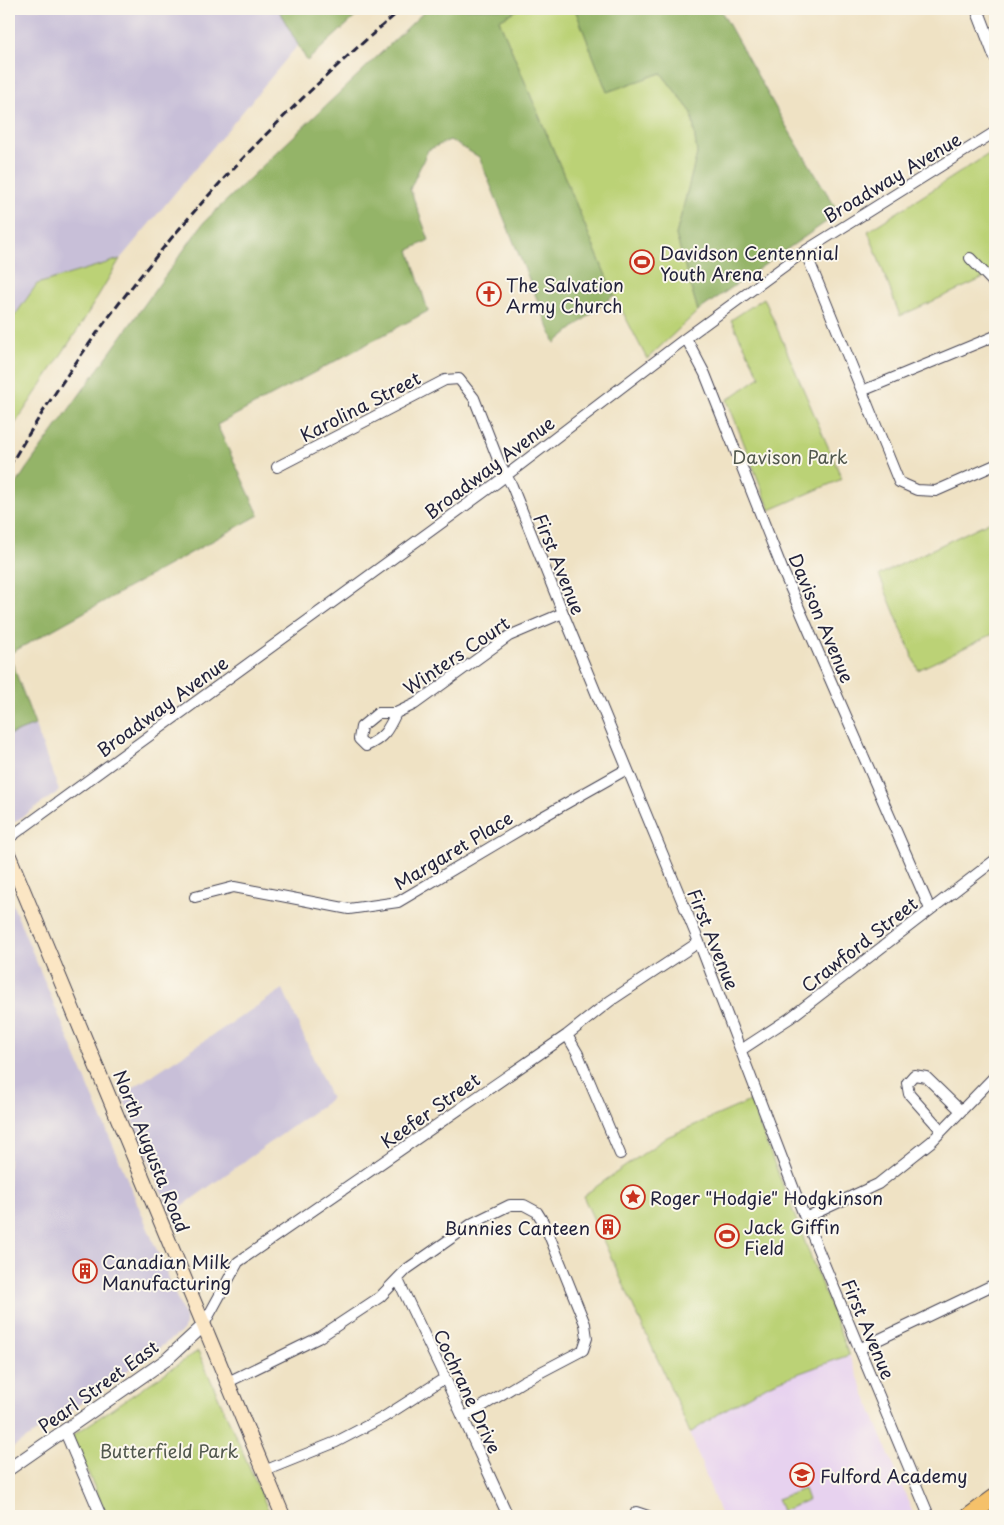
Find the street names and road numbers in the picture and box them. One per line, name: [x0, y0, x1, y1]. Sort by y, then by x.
street label: Broadway Avenue: [818, 125, 966, 229]
street label: Karolina Street: [295, 364, 425, 448]
street label: Broadway Avenue: [418, 409, 560, 525]
street label: First Avenue: [528, 509, 593, 619]
street label: Davison Avenue: [783, 549, 861, 687]
street label: Winters Court: [397, 609, 515, 701]
street label: Broadway Avenue: [91, 649, 233, 763]
street label: Margaret Place: [389, 804, 517, 896]
street label: First Avenue: [682, 884, 747, 994]
street label: Crawford Street: [795, 890, 923, 998]
street label: North Augusta Road: [107, 1066, 197, 1236]
street label: Keefer Street: [375, 1066, 485, 1154]
street label: First Avenue: [836, 1275, 902, 1384]
street label: Cochrane Drive: [427, 1324, 509, 1458]
street label: Pearl Street East: [32, 1333, 164, 1439]

